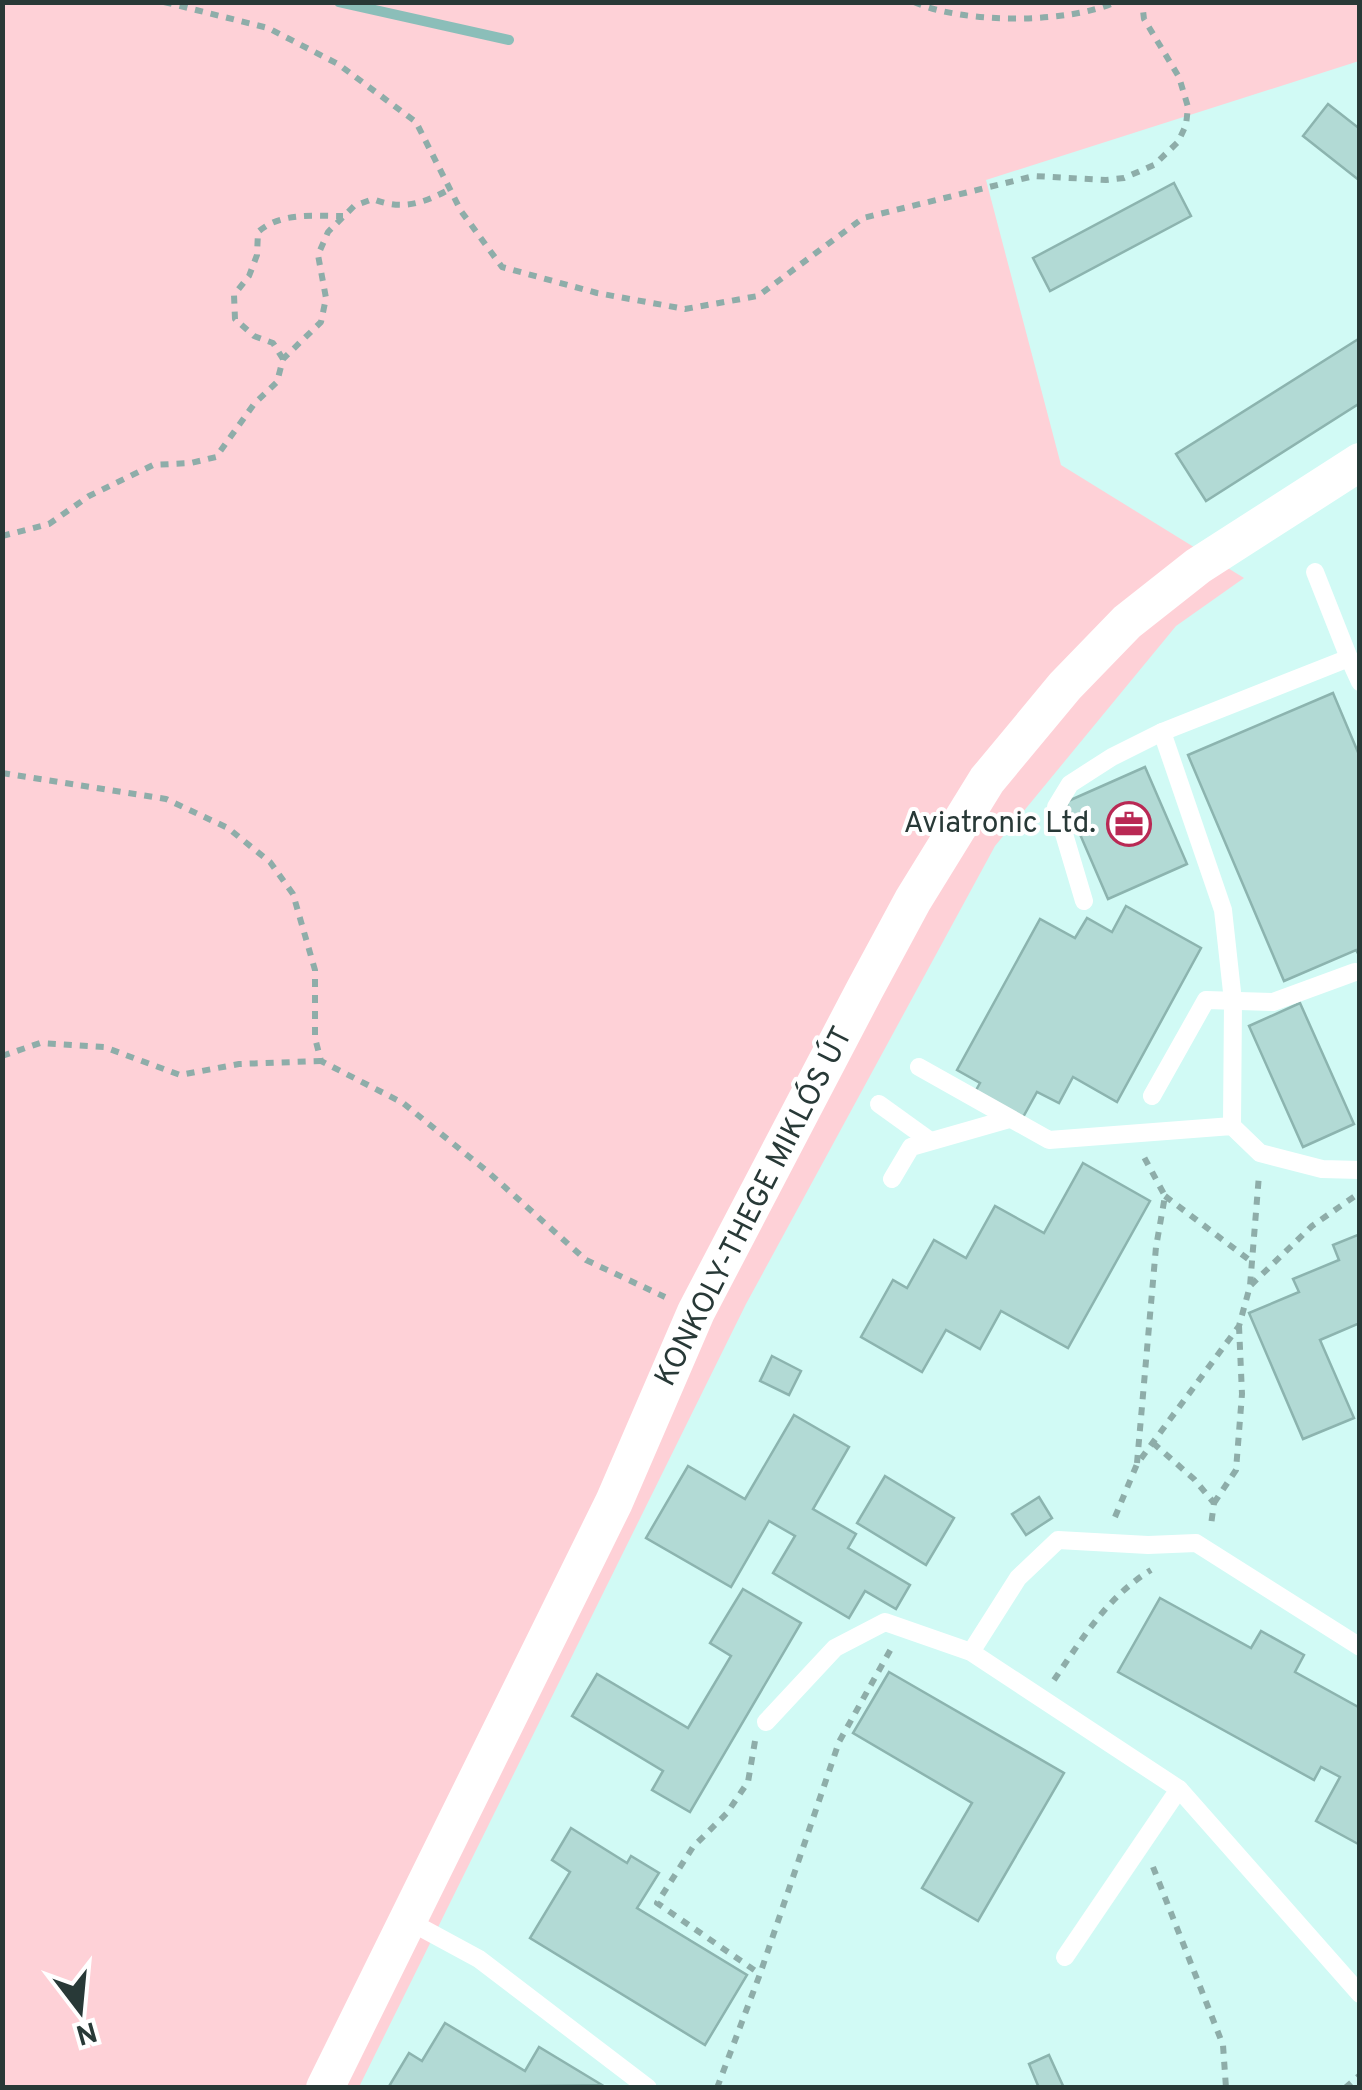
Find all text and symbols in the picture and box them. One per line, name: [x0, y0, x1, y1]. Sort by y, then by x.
office icon: Aviatronic Ltd.: [1106, 801, 1152, 847]
place label: Aviatronic Ltd.: [903, 806, 1096, 843]
street label: KONKOLY-THEGE MIKLÓS ÚT: [645, 1020, 862, 1393]
north arrow: [30, 1960, 130, 2060]
text: N: [71, 2011, 101, 2051]

